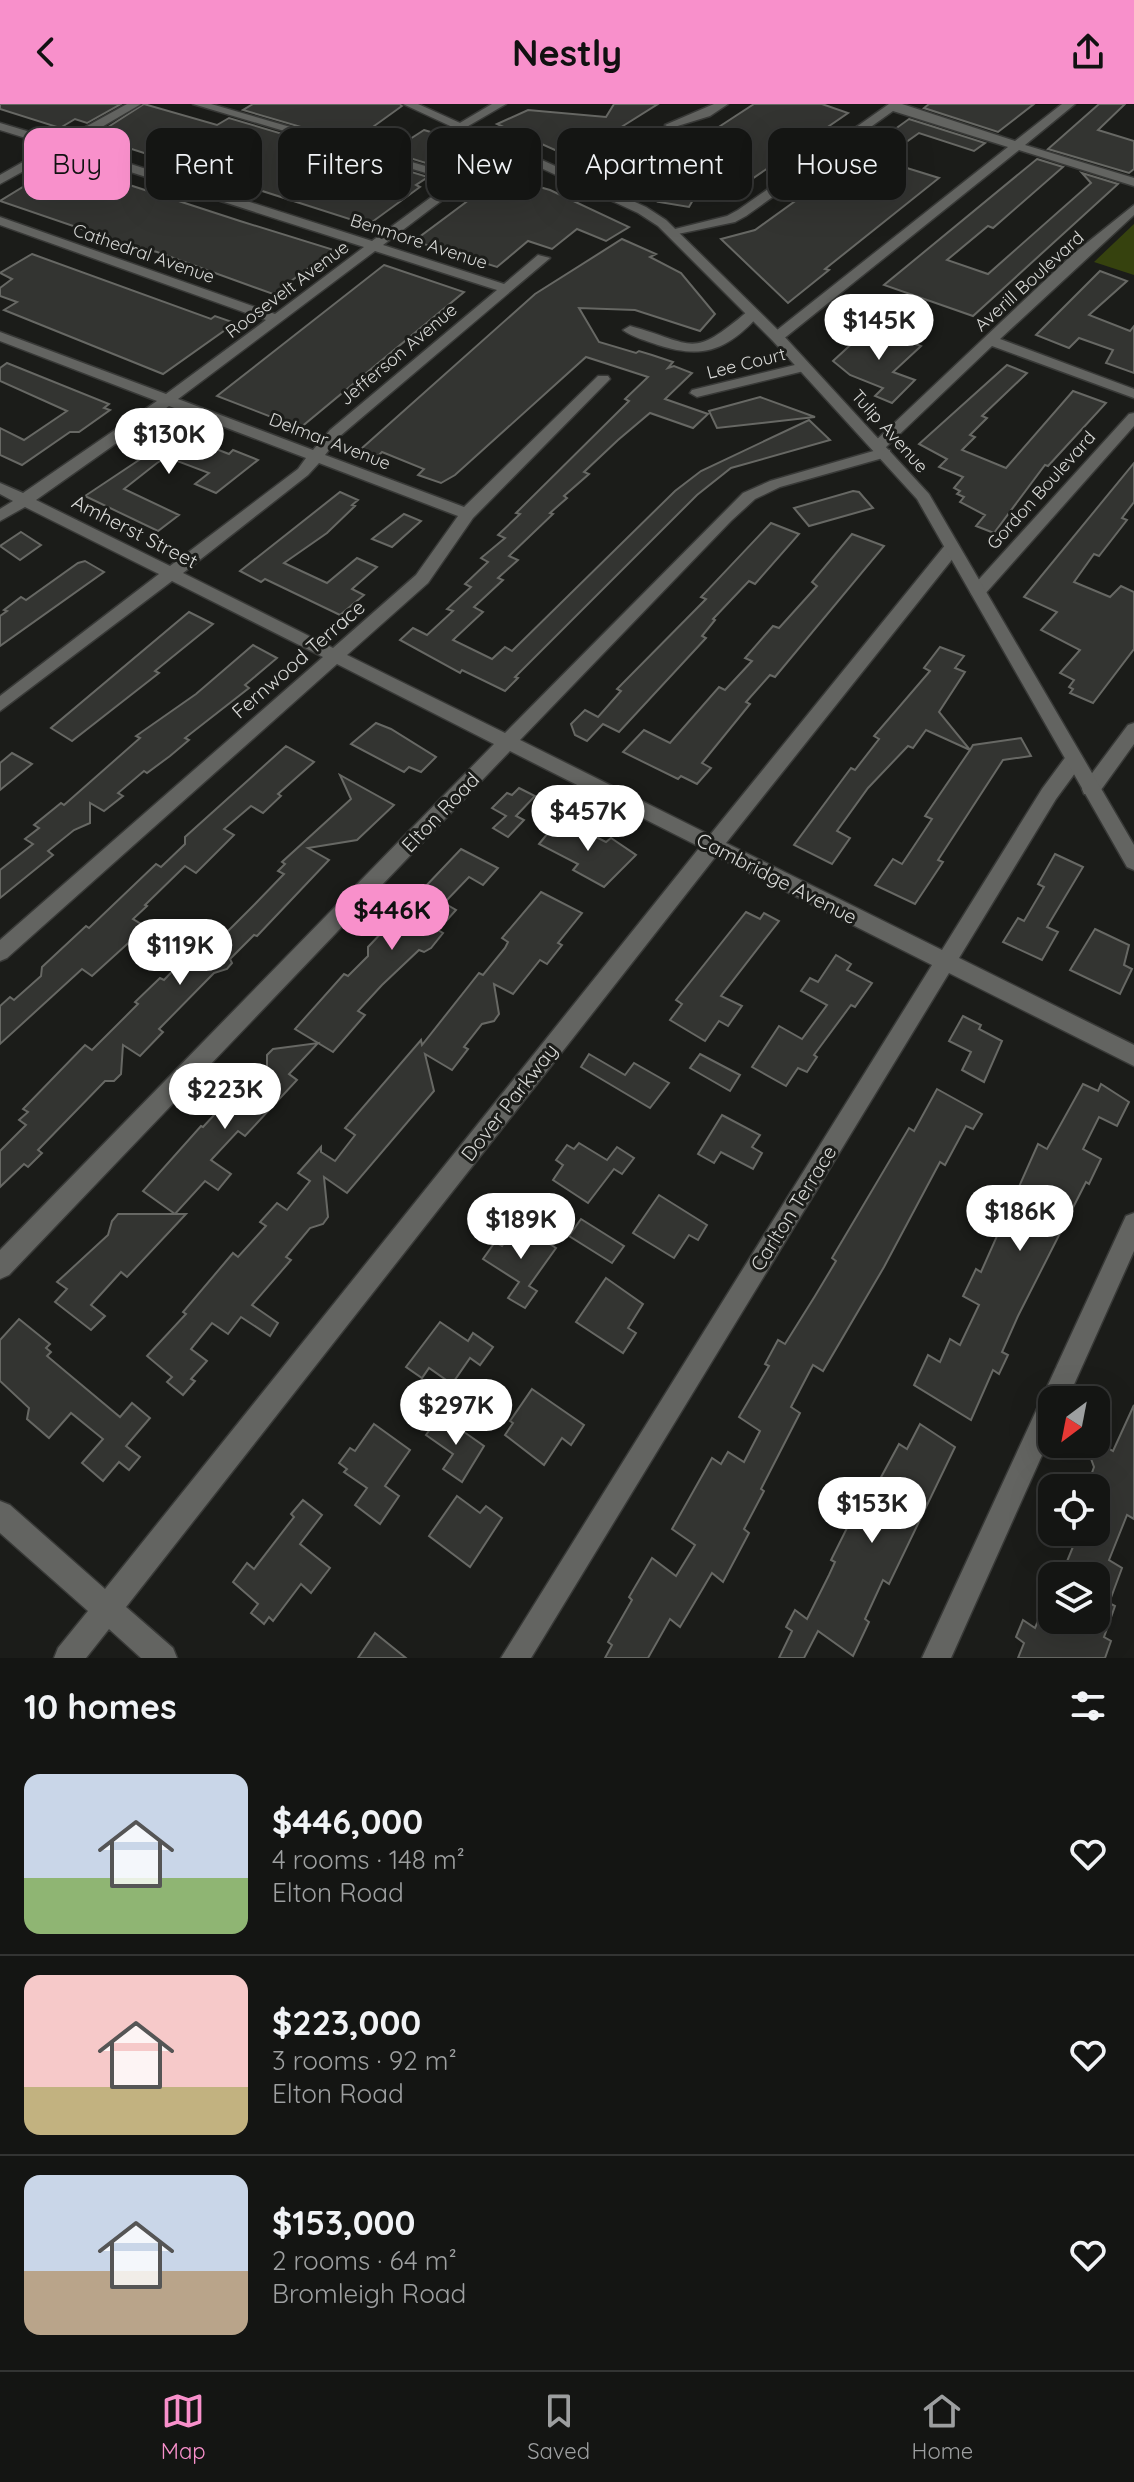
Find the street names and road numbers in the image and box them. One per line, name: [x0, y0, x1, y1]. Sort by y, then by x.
street label: Benmore Avenue: [348, 208, 490, 274]
street label: Cathedral Avenue: [70, 218, 218, 288]
street label: Averill Boulevard: [969, 226, 1089, 336]
street label: Roosevelt Avenue: [221, 235, 353, 343]
street label: Jefferson Avenue: [334, 298, 462, 410]
street label: Lee Court: [704, 342, 788, 384]
street label: Tulip Avenue: [847, 385, 933, 477]
street label: Delmar Avenue: [266, 407, 394, 475]
street label: Gordon Boulevard: [982, 426, 1100, 554]
street label: Amherst Street: [68, 489, 202, 574]
street label: Fernwood Terrace: [226, 594, 370, 724]
street label: Elton Road: [396, 767, 484, 857]
street label: Cambridge Avenue: [693, 827, 861, 929]
street label: Dover Parkway: [455, 1038, 563, 1166]
street label: Carlton Terrace: [744, 1141, 842, 1275]

